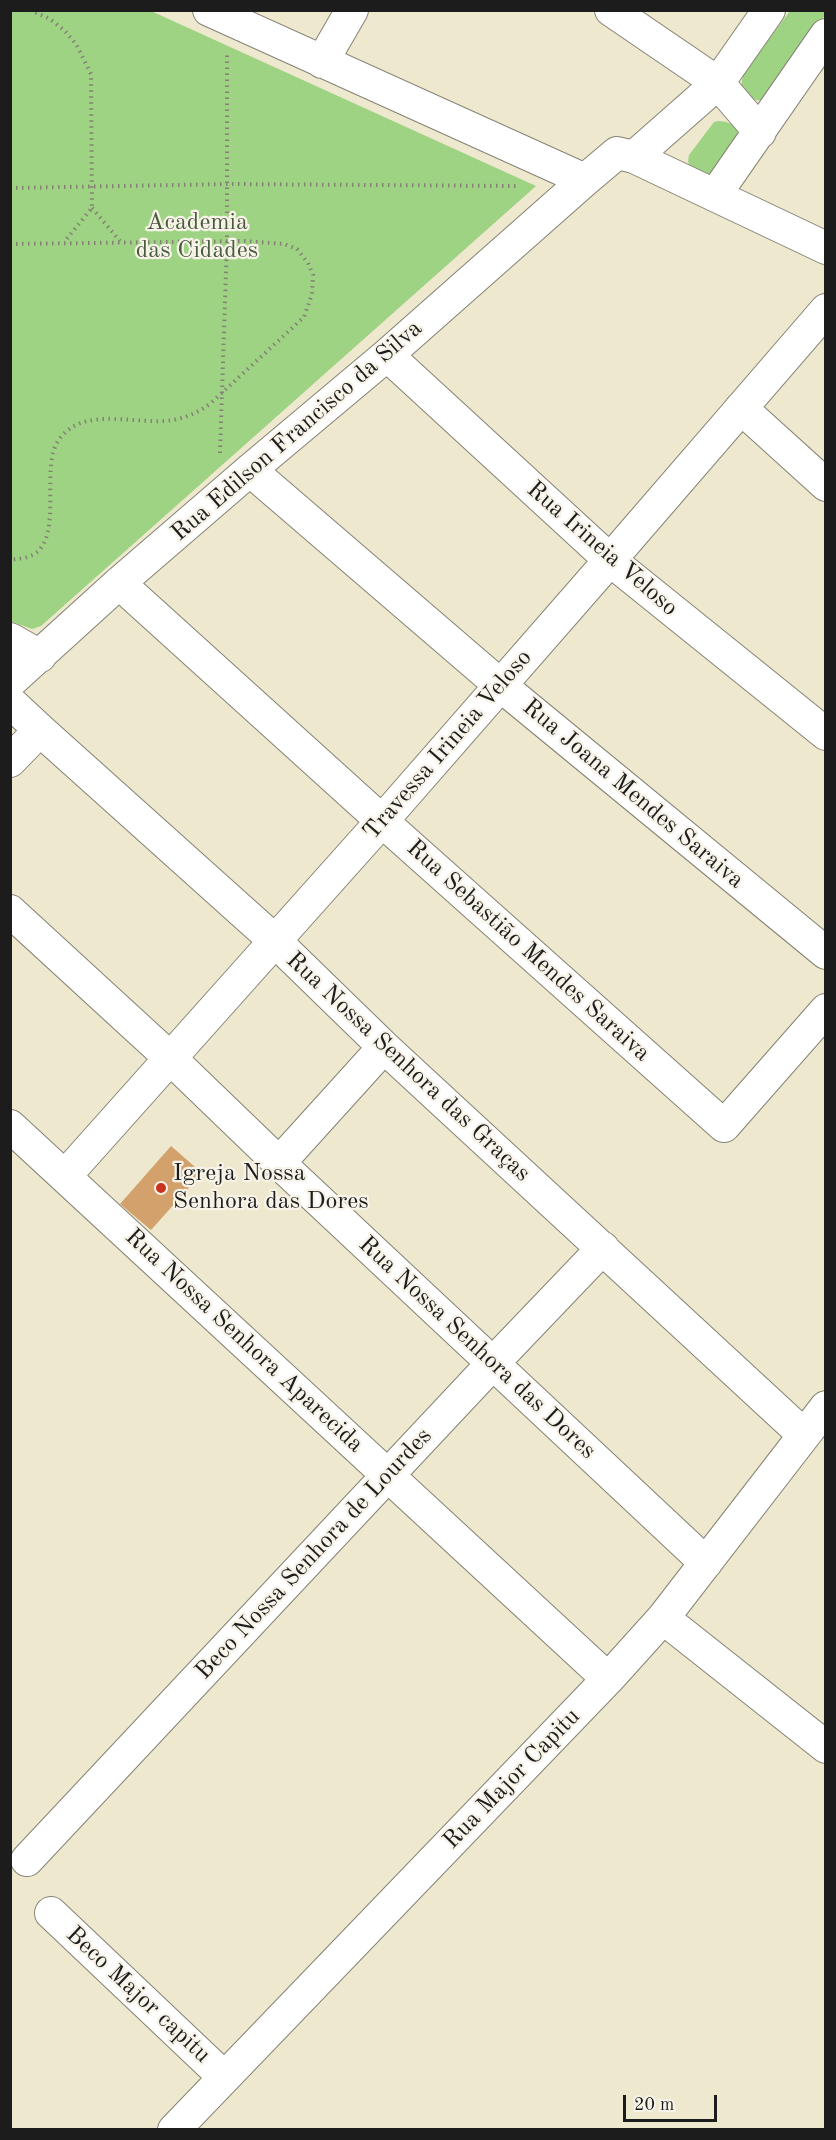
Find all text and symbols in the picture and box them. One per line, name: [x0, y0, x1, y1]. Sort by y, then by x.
park label: Academia das Cidades: [136, 209, 258, 265]
street label: Rua Edilson Francisco da Silva: [166, 314, 428, 548]
street label: Rua Irineia Veloso: [520, 475, 684, 623]
street label: Travessa Irineia Veloso: [357, 644, 539, 846]
street label: Rua Joana Mendes Saraiva: [516, 693, 750, 895]
street label: Rua Sebastião Mendes Saraiva: [400, 834, 656, 1068]
street label: Rua Nossa Senhora das Graças: [280, 946, 536, 1188]
place label: Igreja Nossa Senhora das Dores: [173, 1160, 369, 1216]
marker: Igreja Nossa Senhora das Dores: [154, 1181, 168, 1195]
street label: Rua Nossa Senhora Aparecida: [119, 1223, 369, 1459]
street label: Rua Nossa Senhora das Dores: [352, 1230, 602, 1466]
street label: Beco Nossa Senhora de Lourdes: [190, 1422, 438, 1686]
street label: Rua Major Capitu: [437, 1703, 587, 1855]
street label: Beco Major capitu: [60, 1921, 216, 2069]
scale bar: [626, 2083, 720, 2121]
text: 20 m: [634, 2096, 674, 2114]

